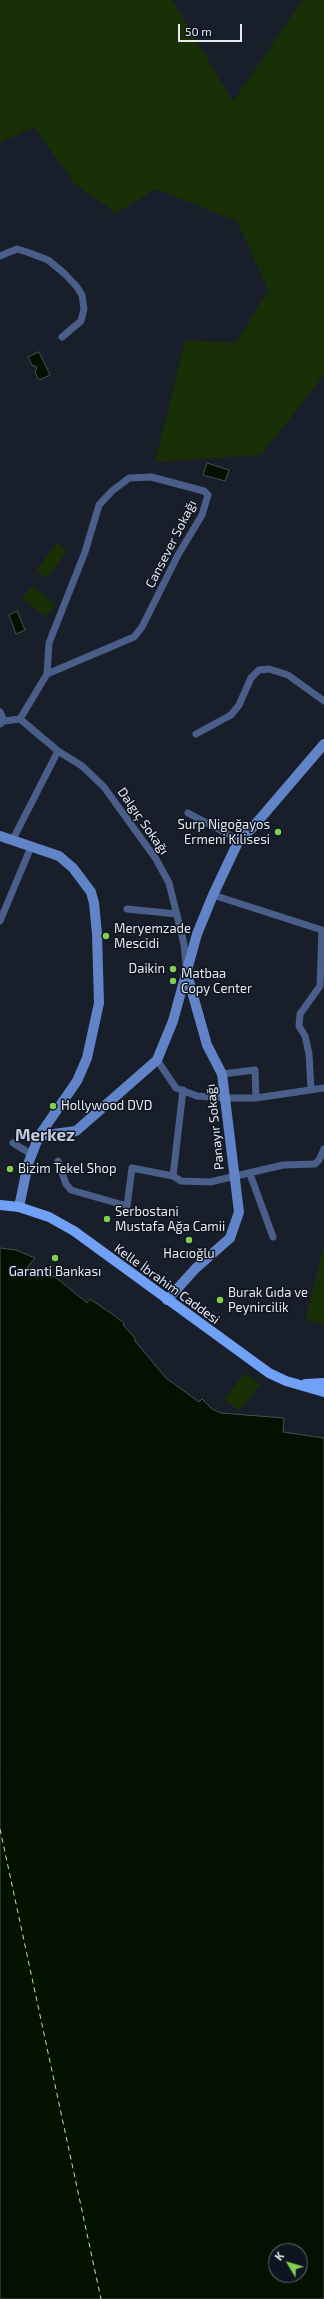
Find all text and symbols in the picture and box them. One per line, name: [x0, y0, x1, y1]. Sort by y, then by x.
scale bar: [180, 16, 244, 42]
text: 50 m: [185, 24, 212, 38]
street label: Cansever Sokağı: [142, 497, 200, 591]
street label: Dalgıç Sokağı: [114, 784, 172, 858]
place label: Surp Nigoğayos Ermeni Kilisesi: [178, 817, 270, 848]
marker: Surp Nigoğayos Ermeni Kilisesi: [273, 827, 283, 837]
place label: Meryemzade Mescidi: [114, 921, 191, 952]
marker: Meryemzade Mescidi: [101, 931, 111, 941]
place label: Daikin: [129, 961, 165, 977]
marker: Daikin: [168, 964, 178, 974]
place label: Matbaa Copy Center: [181, 966, 252, 997]
marker: Matbaa Copy Center: [168, 976, 178, 986]
street label: Panayır Sokağı: [203, 1083, 227, 1171]
place label: Hollywood DVD: [61, 1098, 152, 1114]
marker: Hollywood DVD: [48, 1101, 58, 1111]
district label: Merkez: [15, 1125, 75, 1145]
place label: Bizim Tekel Shop: [18, 1161, 116, 1177]
marker: Bizim Tekel Shop: [5, 1164, 15, 1174]
place label: Serbostani Mustafa Ağa Camii: [115, 1204, 225, 1235]
marker: Serbostani Mustafa Ağa Camii: [102, 1214, 112, 1224]
marker: Hacıoğlu: [184, 1235, 194, 1245]
street label: Kelle İbrahim Caddesi: [111, 1240, 223, 1328]
place label: Hacıoğlu: [163, 1246, 215, 1262]
marker: Garanti Bankası: [50, 1253, 60, 1263]
place label: Garanti Bankası: [9, 1264, 101, 1280]
place label: Burak Gıda ve Peynircilik: [228, 1285, 308, 1316]
marker: Burak Gıda ve Peynircilik: [215, 1295, 225, 1305]
north arrow: [268, 2243, 308, 2283]
text: K: [272, 2249, 286, 2263]

